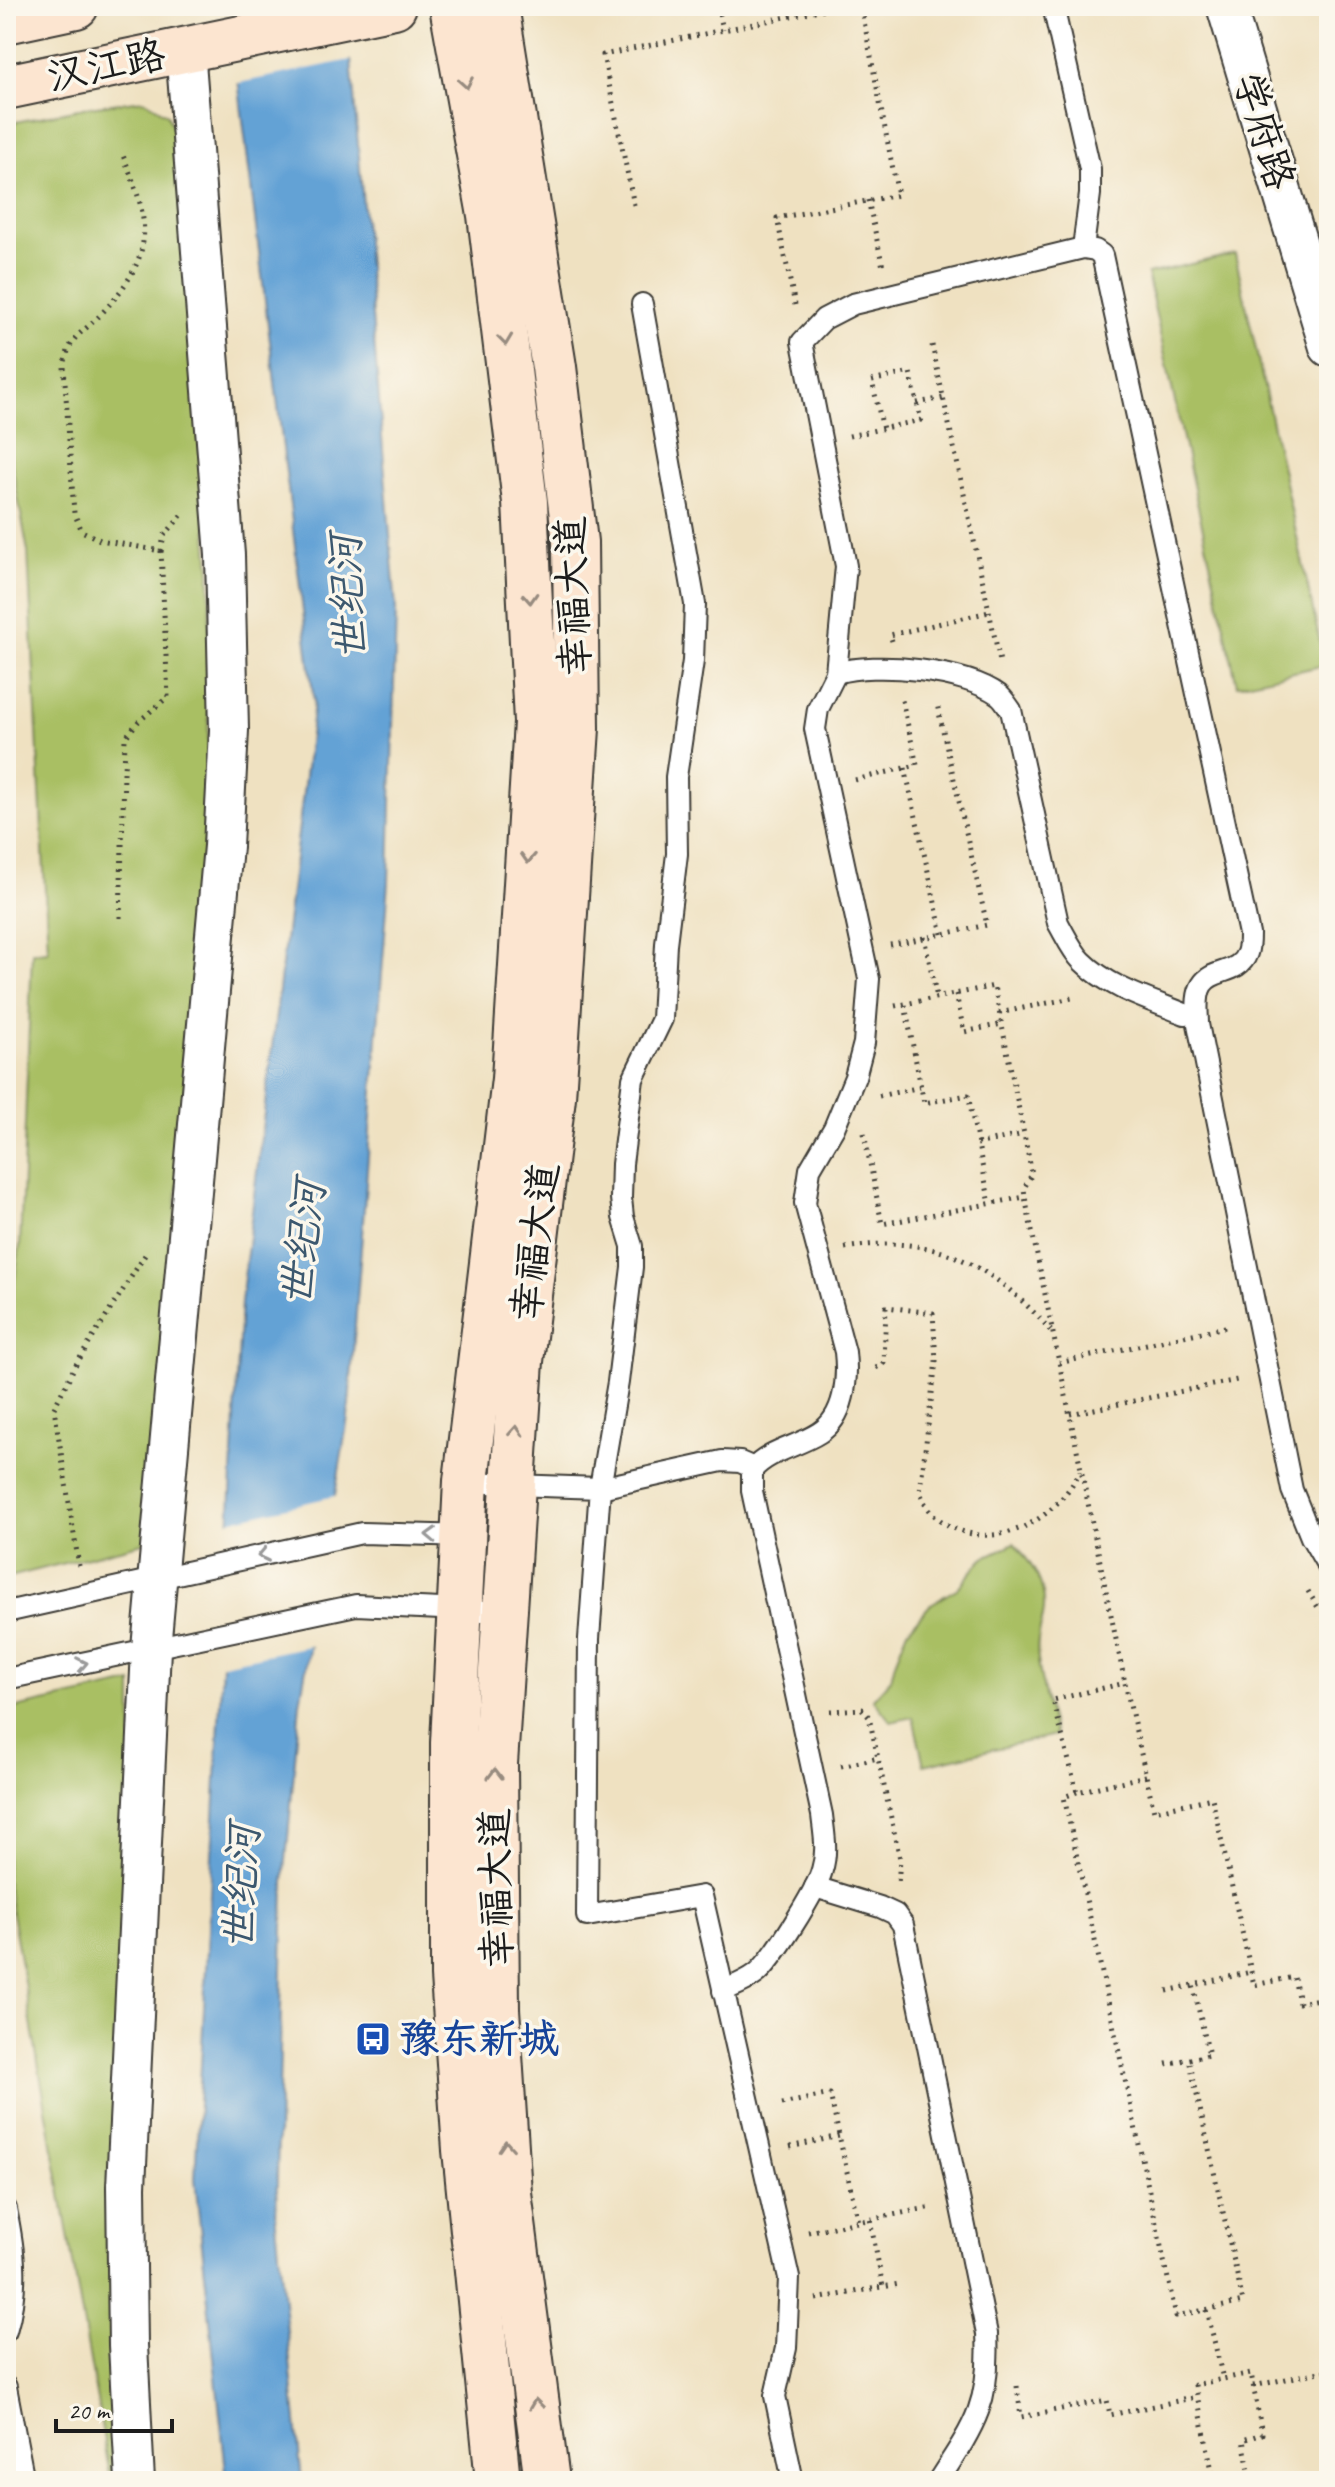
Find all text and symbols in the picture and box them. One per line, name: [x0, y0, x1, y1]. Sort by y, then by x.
street label: 汉江路: [42, 29, 170, 103]
street label: 学府路: [1223, 66, 1305, 196]
one-way arrow: [456, 76, 473, 90]
one-way arrow: [497, 334, 514, 347]
street label: 幸福大道: [545, 515, 601, 677]
water label: 世纪河: [318, 527, 378, 661]
one-way arrow: [521, 592, 538, 605]
one-way arrow: [520, 852, 537, 865]
street label: 幸福大道: [500, 1160, 570, 1324]
water label: 世纪河: [269, 1171, 338, 1309]
one-way arrow: [507, 1424, 524, 1437]
one-way arrow: [424, 1527, 437, 1544]
one-way arrow: [256, 1546, 270, 1563]
one-way arrow: [74, 1656, 88, 1673]
one-way arrow: [486, 1767, 504, 1780]
street label: 幸福大道: [470, 1808, 522, 1968]
water label: 世纪河: [211, 1817, 271, 1951]
place label: 豫东新城: [399, 2014, 559, 2064]
bus stop icon: 豫东新城: [354, 2020, 392, 2058]
one-way arrow: [498, 2139, 515, 2152]
scale bar: [56, 2383, 172, 2433]
text: 20 m: [68, 2396, 111, 2426]
one-way arrow: [528, 2397, 545, 2410]

